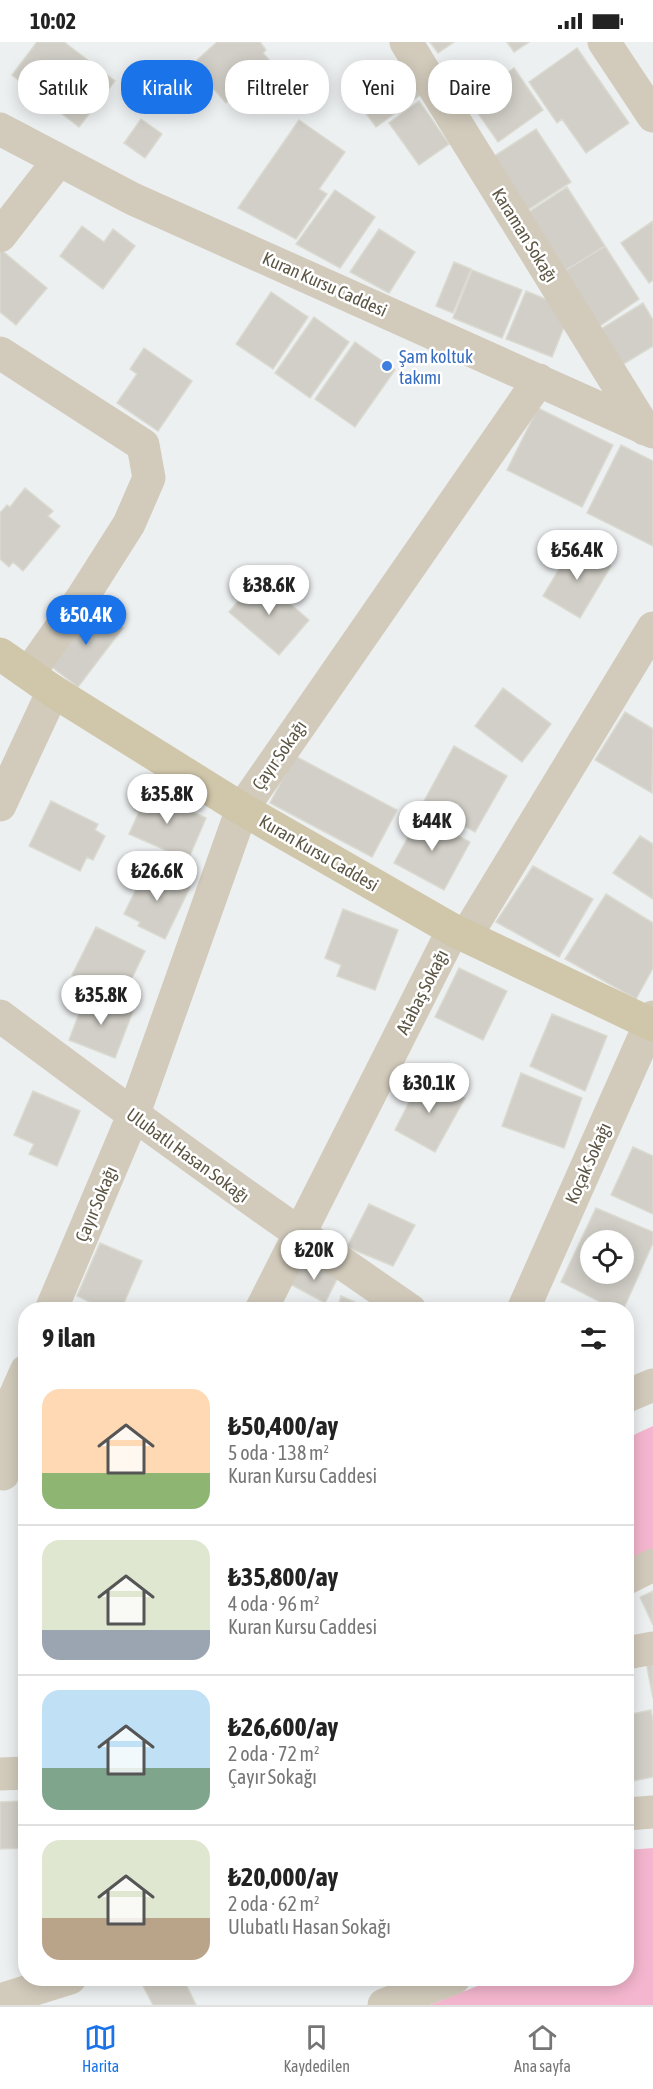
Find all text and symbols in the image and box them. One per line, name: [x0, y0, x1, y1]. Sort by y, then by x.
text: 10:02: [30, 8, 76, 34]
chip: Satılık: [18, 60, 109, 114]
chip: Kiralık: [121, 60, 213, 114]
chip: Filtreler: [225, 60, 329, 114]
chip: Yeni: [341, 60, 416, 114]
chip: Daire: [428, 60, 512, 114]
street label: Karaman Sokağı: [488, 184, 562, 286]
street label: Kuran Kursu Caddesi: [259, 247, 391, 321]
place label: Şam koltuk takımı: [399, 346, 473, 388]
marker: Şam koltuk takımı: [380, 359, 394, 373]
pin: ₺56.4K: [528, 530, 626, 581]
text: ₺56.4K: [551, 538, 603, 561]
pin: ₺38.6K: [220, 565, 318, 616]
text: ₺38.6K: [243, 573, 295, 596]
pin: ₺50.4K: [37, 595, 135, 646]
text: ₺50.4K: [60, 603, 112, 626]
street label: Çayır Sokağı: [247, 716, 311, 794]
pin: ₺35.8K: [118, 774, 216, 825]
text: ₺35.8K: [141, 782, 193, 805]
pin: ₺44K: [396, 801, 468, 852]
text: ₺44K: [413, 809, 451, 832]
street label: Kuran Kursu Caddesi: [256, 810, 382, 896]
pin: ₺26.6K: [108, 851, 206, 902]
text: ₺26.6K: [131, 859, 183, 882]
street label: Atabaş Sokağı: [392, 946, 452, 1038]
pin: ₺35.8K: [52, 975, 150, 1026]
text: ₺35.8K: [75, 983, 127, 1006]
pin: ₺30.1K: [380, 1063, 478, 1114]
text: ₺30.1K: [403, 1071, 455, 1094]
street label: Ulubatlı Hasan Sokağı: [123, 1103, 253, 1207]
street label: Koçak Sokağı: [561, 1119, 615, 1207]
street label: Çayır Sokağı: [71, 1163, 121, 1245]
pin: ₺20K: [278, 1230, 350, 1281]
map controls: [580, 1230, 634, 1284]
button: locate: [580, 1230, 634, 1284]
text: ₺20K: [295, 1238, 333, 1261]
icon: filters: [577, 1322, 610, 1355]
text: 9 ilan: [42, 1323, 95, 1353]
text: ₺50,400/ay: [228, 1411, 338, 1441]
icon: home: [90, 1413, 162, 1485]
text: 5 oda · 138 m²: [228, 1441, 329, 1464]
text: Kuran Kursu Caddesi: [228, 1464, 377, 1487]
text: ₺35,800/ay: [228, 1562, 338, 1592]
icon: home: [90, 1564, 162, 1636]
text: 4 oda · 96 m²: [228, 1592, 320, 1615]
text: Kuran Kursu Caddesi: [228, 1615, 377, 1638]
text: ₺26,600/ay: [228, 1712, 338, 1742]
icon: home: [90, 1714, 162, 1786]
text: 2 oda · 72 m²: [228, 1742, 320, 1765]
text: Çayır Sokağı: [228, 1765, 317, 1788]
text: ₺20,000/ay: [228, 1862, 338, 1892]
icon: home: [90, 1864, 162, 1936]
text: 2 oda · 62 m²: [228, 1892, 320, 1915]
text: Ulubatlı Hasan Sokağı: [228, 1915, 391, 1938]
tab: Harita: [82, 2021, 119, 2075]
tab: Kaydedilen: [283, 2021, 350, 2075]
tab: Ana sayfa: [514, 2021, 571, 2075]

